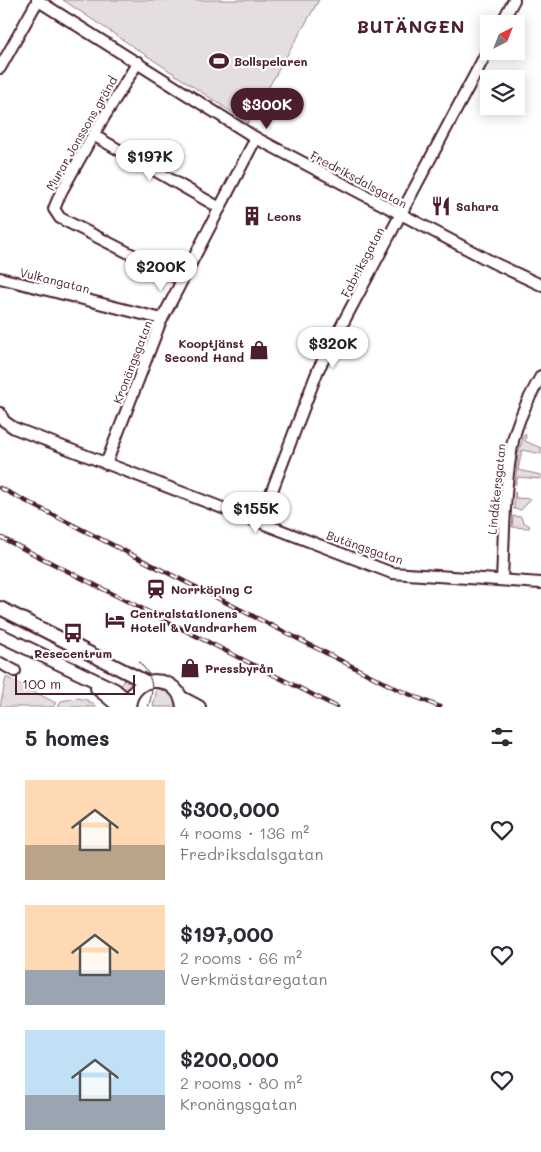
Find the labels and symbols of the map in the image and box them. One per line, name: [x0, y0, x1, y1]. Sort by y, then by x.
district label: BUTÄNGEN: [357, 14, 465, 38]
north arrow: [480, 15, 525, 60]
sports icon: Bollspelaren: [208, 50, 230, 72]
place label: Bollspelaren: [234, 53, 308, 69]
street label: Murar Jonssons gränd: [42, 73, 121, 193]
pin: $300K: [232, 88, 302, 130]
pin: $197K: [115, 140, 185, 182]
street label: Fredriksdalsgatan: [308, 147, 410, 211]
restaurant icon: Sahara: [430, 195, 452, 217]
place label: Sahara: [456, 198, 499, 214]
building icon: Leons: [241, 205, 263, 227]
place label: Leons: [267, 208, 301, 224]
street label: Fabriksgatan: [337, 224, 387, 300]
pin: $200K: [126, 250, 196, 292]
street label: Vulkangatan: [18, 264, 92, 296]
street label: Kronängsgatan: [109, 318, 155, 406]
pin: $320K: [298, 326, 368, 369]
place label: Kooptjänst Second Hand: [165, 335, 244, 365]
shop icon: Kooptjänst Second Hand: [248, 339, 270, 361]
street label: Lindåkersgatan: [483, 443, 509, 535]
pin: $155K: [221, 492, 291, 534]
street label: Butängsgatan: [325, 526, 405, 568]
station icon: Norrköping C: [145, 578, 167, 600]
place label: Norrköping C: [171, 581, 253, 597]
place label: Centralstationens Hotell & Vandrarhem: [130, 605, 257, 635]
hotel icon: Centralstationens Hotell & Vandrarhem: [104, 609, 126, 631]
bus stop icon: Resecentrum: [62, 622, 84, 644]
place label: Resecentrum: [34, 645, 112, 661]
shop icon: Pressbyrån: [179, 657, 201, 679]
place label: Pressbyrån: [205, 660, 273, 676]
scale bar: [15, 672, 135, 695]

